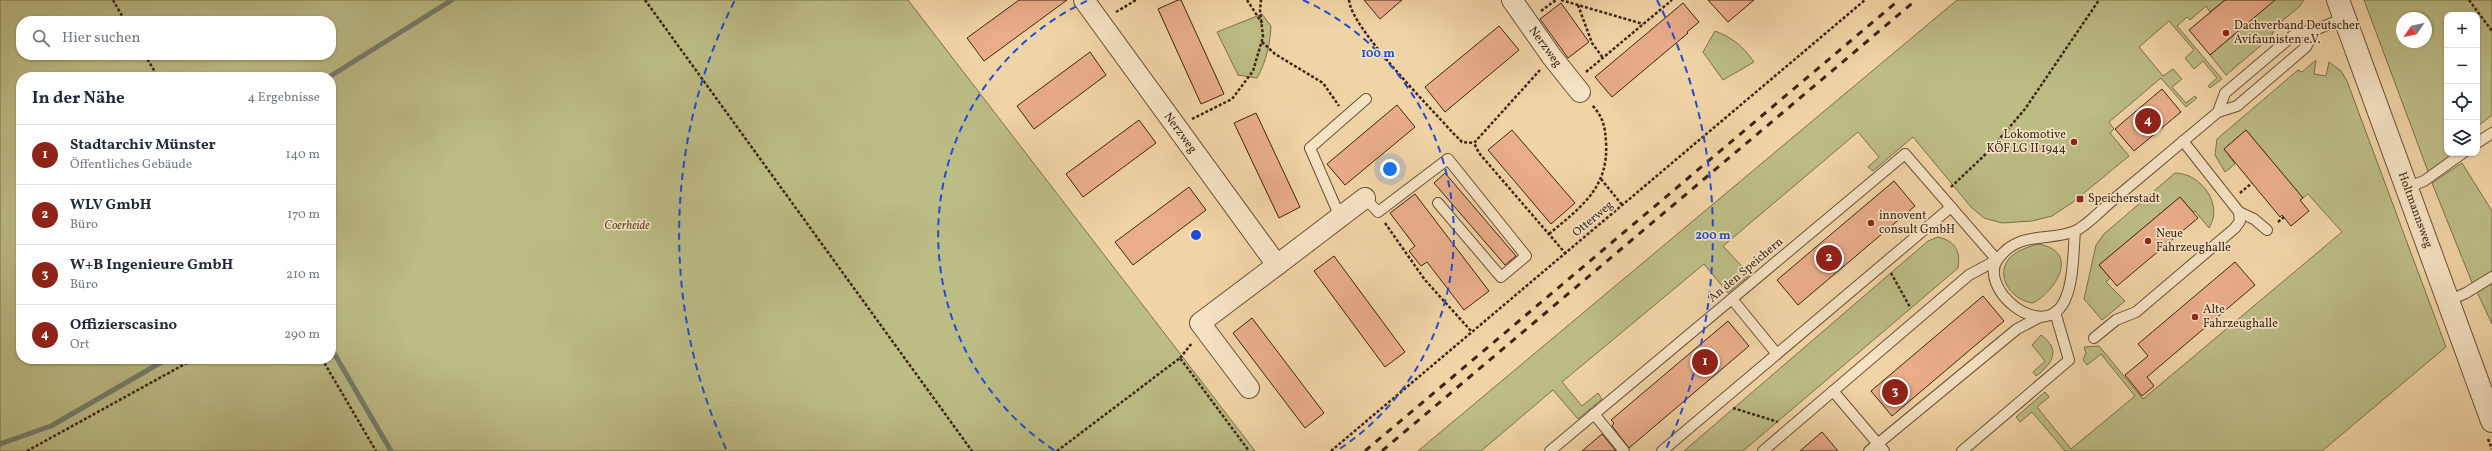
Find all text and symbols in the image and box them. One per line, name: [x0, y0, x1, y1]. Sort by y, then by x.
north arrow: [2396, 12, 2432, 48]
map controls: [2444, 12, 2480, 156]
button: +: [2444, 12, 2480, 48]
search box: [16, 16, 336, 60]
place label: Dachverband Deutscher Avifaunisten e.V.: [2234, 18, 2360, 48]
street label: Nerzweg: [1525, 23, 1565, 71]
icon: search: [30, 27, 52, 49]
text: Hier suchen: [62, 28, 140, 49]
marker: Dachverband Deutscher Avifaunisten e.V.: [2221, 28, 2231, 38]
text: 100 m: [1361, 46, 1395, 62]
button: −: [2444, 48, 2480, 84]
button: locate: [2444, 84, 2480, 120]
text: In der Nähe: [32, 87, 125, 110]
text: 4 Ergebnisse: [247, 89, 320, 107]
pin: 4: [2135, 106, 2161, 136]
street label: Nerzweg: [1160, 109, 1200, 157]
button: layers: [2444, 120, 2480, 156]
place label: Lokomotive KÖF LG II 1944: [1987, 127, 2066, 157]
text: Stadtarchiv Münster: [70, 135, 216, 156]
marker: Lokomotive KÖF LG II 1944: [2069, 137, 2079, 147]
text: 1: [42, 146, 48, 164]
text: 140 m: [286, 146, 320, 164]
text: Öffentliches Gebäude: [70, 156, 192, 174]
your location: [1380, 159, 1400, 179]
street label: Holtmannsweg: [2394, 170, 2436, 250]
place label: Speicherstadt: [2088, 191, 2160, 207]
marker: Speicherstadt: [2075, 194, 2085, 204]
text: WLV GmbH: [70, 195, 151, 216]
street label: Otterweg: [1569, 197, 1617, 241]
text: 2: [42, 206, 48, 224]
text: 170 m: [287, 206, 320, 224]
place label: innovent consult GmbH: [1879, 208, 1955, 238]
text: Büro: [70, 216, 98, 234]
park label: Coerheide: [604, 218, 650, 234]
marker: innovent consult GmbH: [1866, 218, 1876, 228]
place label: Neue Fahrzeughalle: [2156, 226, 2231, 256]
centre of rings: [1189, 228, 1203, 242]
text: 200 m: [1695, 228, 1731, 244]
street label: An den Speichern: [1705, 234, 1787, 306]
marker: Neue Fahrzeughalle: [2143, 236, 2153, 246]
pin: 2: [1816, 243, 1842, 273]
text: W+B Ingenieure GmbH: [70, 255, 233, 276]
text: 3: [42, 266, 48, 284]
text: 210 m: [286, 266, 320, 284]
text: Büro: [70, 276, 98, 294]
place label: Alte Fahrzeughalle: [2203, 302, 2278, 332]
marker: Alte Fahrzeughalle: [2190, 312, 2200, 322]
text: Offizierscasino: [70, 315, 177, 336]
text: 4: [41, 326, 49, 344]
text: 290 m: [284, 326, 320, 344]
text: Ort: [70, 336, 90, 354]
pin: 1: [1692, 347, 1718, 377]
pin: 3: [1882, 377, 1908, 407]

